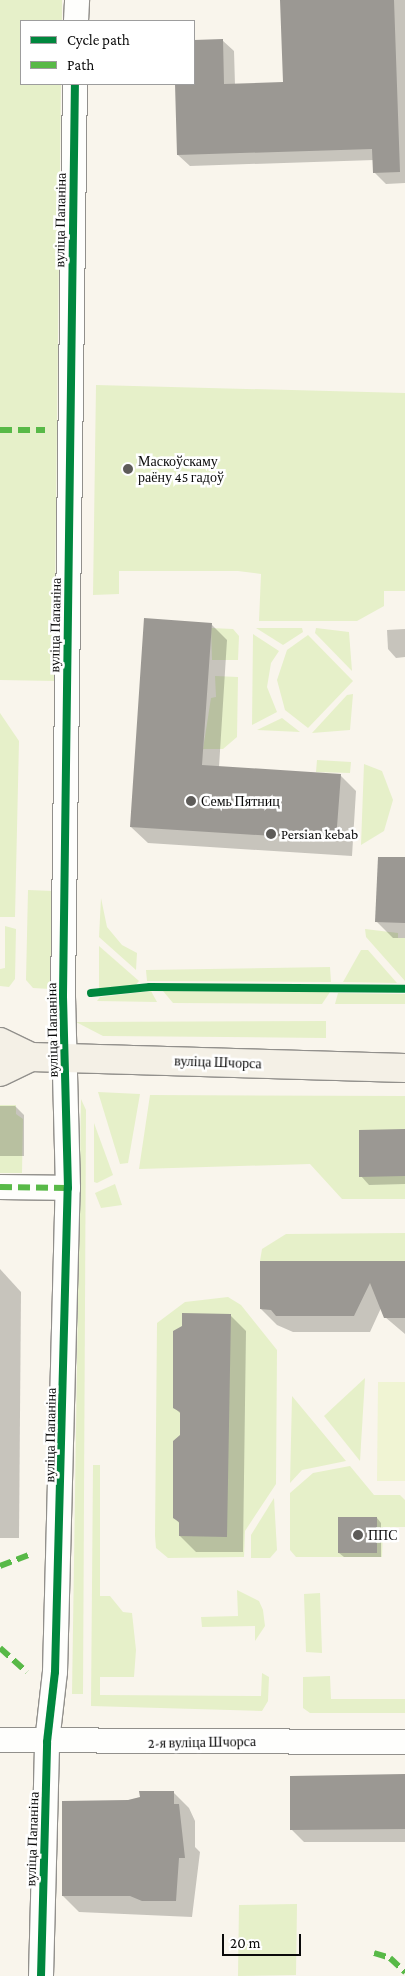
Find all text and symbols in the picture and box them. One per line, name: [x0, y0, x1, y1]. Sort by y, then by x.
legend: [20, 20, 195, 85]
text: Cycle path: [67, 32, 130, 48]
text: Path: [67, 57, 94, 73]
street label: вуліца Папаніна: [51, 173, 69, 267]
place label: Маскоўскаму раёну 45 гадоў: [138, 453, 224, 486]
marker: Маскоўскаму раёну 45 гадоў: [122, 463, 134, 475]
street label: вуліца Папаніна: [46, 578, 64, 672]
place label: Семь Пятниц: [201, 793, 280, 809]
marker: Семь Пятниц: [185, 795, 197, 807]
place label: Persian kebab: [281, 826, 358, 842]
marker: Persian kebab: [265, 828, 277, 840]
street label: вуліца Папаніна: [43, 983, 61, 1077]
street label: вуліца Шчорса: [174, 1052, 262, 1072]
street label: вуліца Папаніна: [41, 1388, 59, 1482]
place label: ППС: [368, 1527, 398, 1543]
marker: ППС: [352, 1529, 364, 1541]
street label: 2-я вуліца Шчорса: [148, 1733, 256, 1751]
street label: вуліца Папаніна: [22, 1791, 42, 1887]
scale bar: [225, 1924, 304, 1956]
text: 20 m: [230, 1935, 261, 1951]

